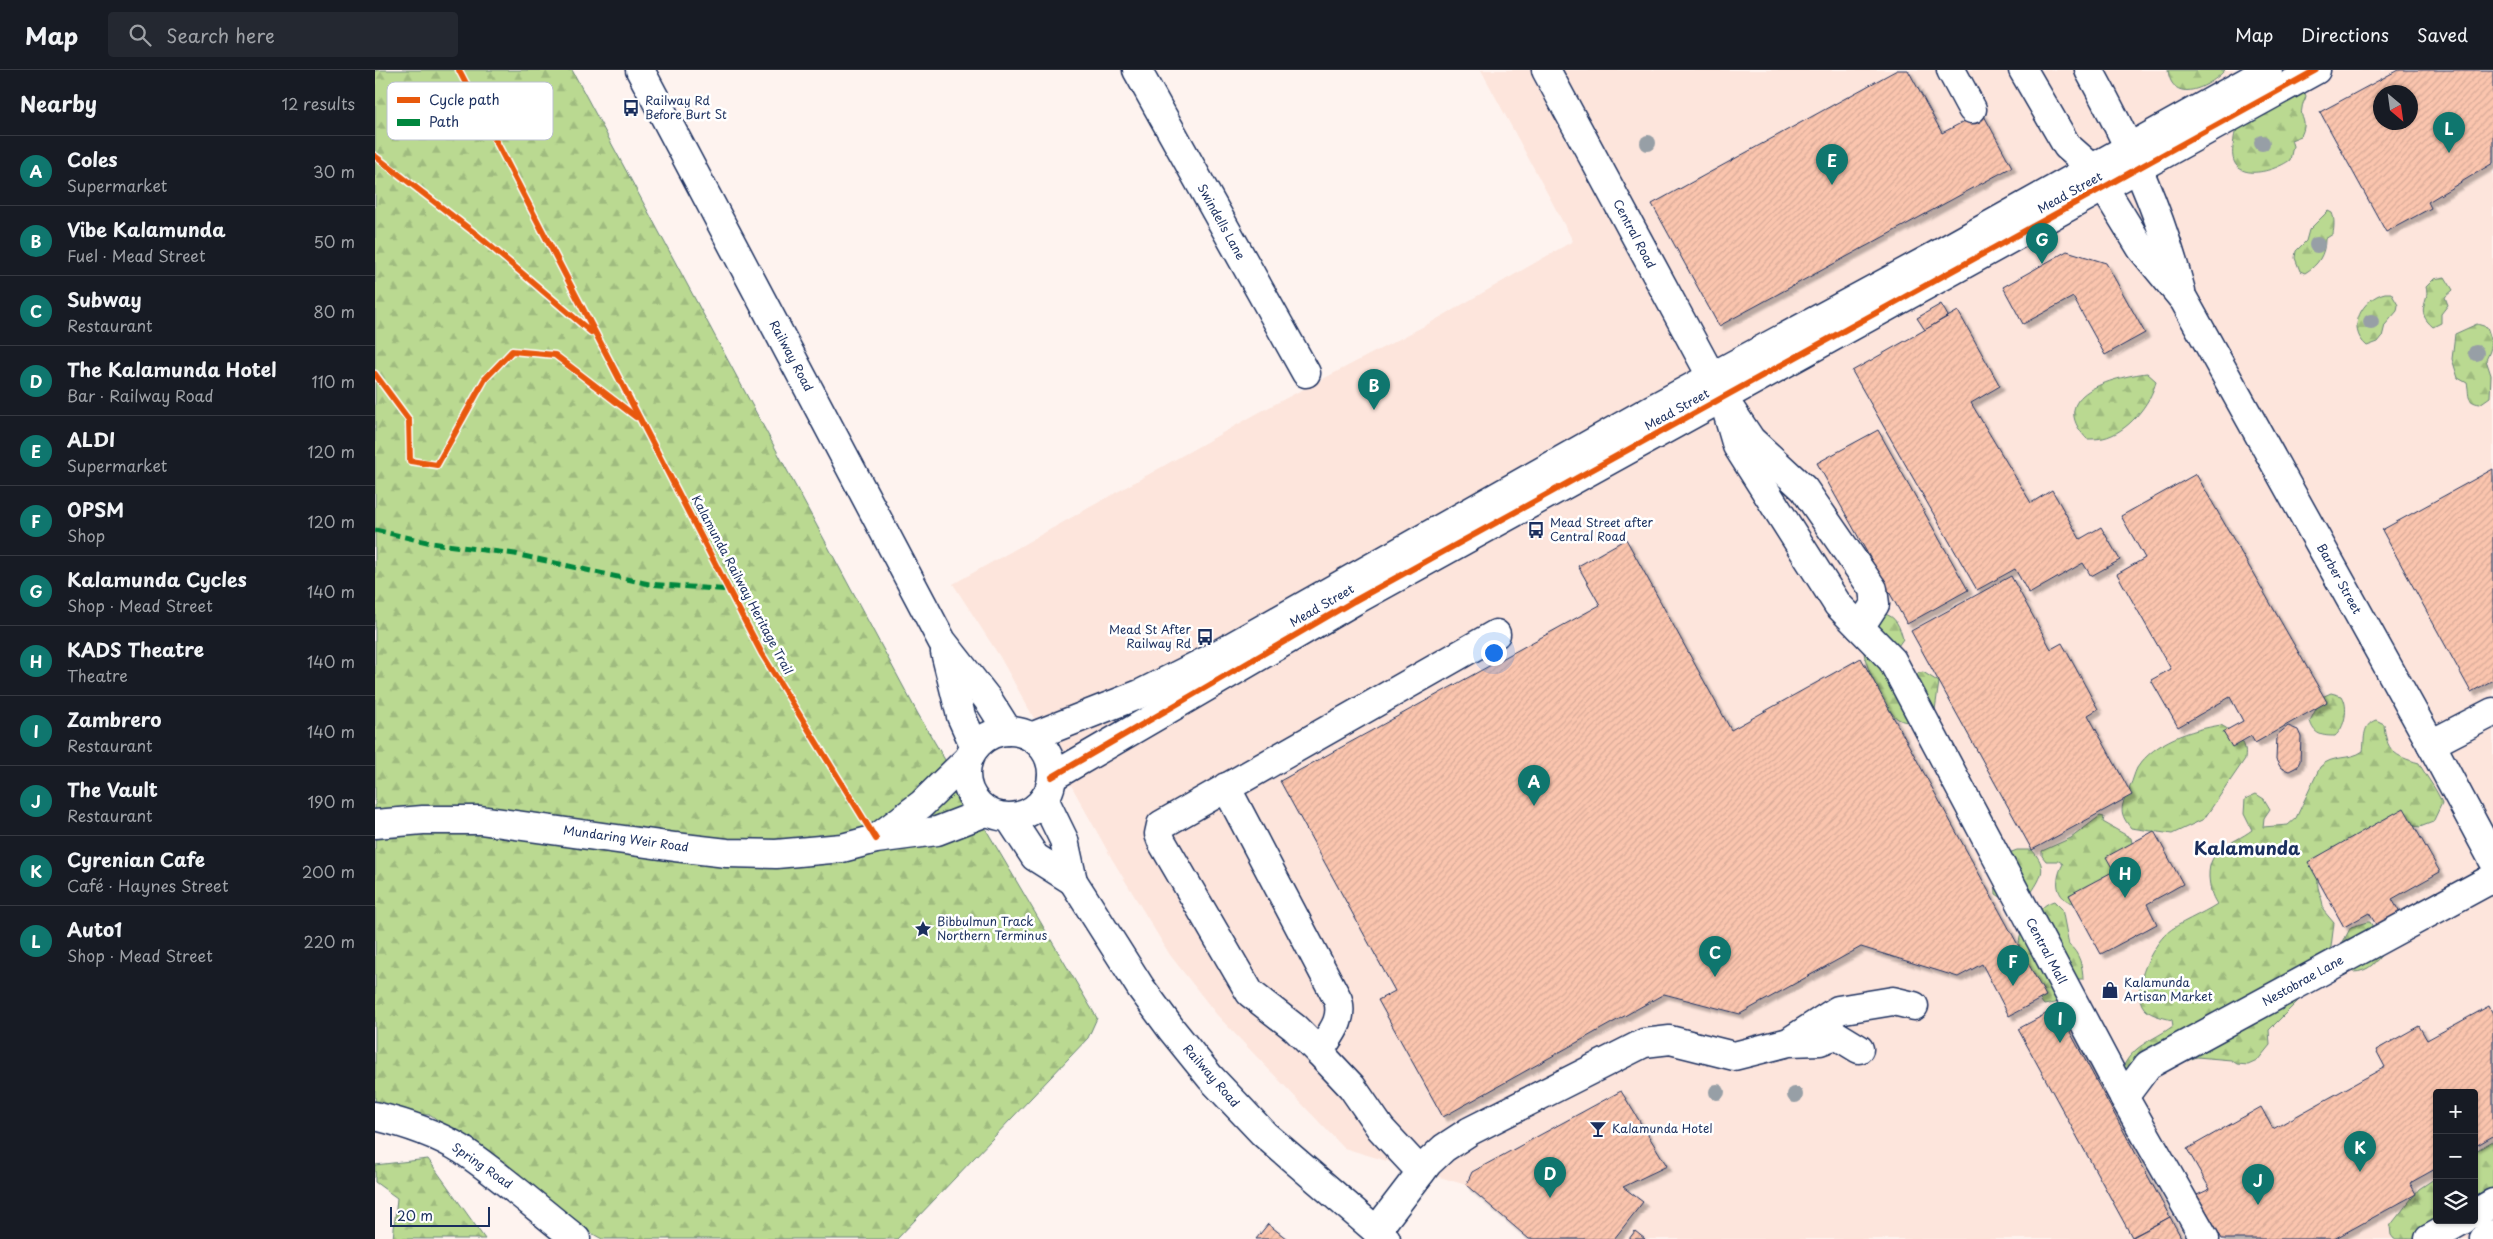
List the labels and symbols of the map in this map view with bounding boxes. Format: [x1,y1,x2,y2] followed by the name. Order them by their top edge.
[387,82,553,140] legend
[2373,85,2418,130] north arrow
[429,89,500,110] text: Cycle path
[645,91,727,123] place label: Railway Rd Before Burt St
[621,98,641,118] bus stop icon: Railway Rd Before Burt St
[429,111,459,132] text: Path
[2433,112,2465,153] pin: L
[1816,144,1848,185] pin: E
[2034,167,2105,217] street label: Mead Street
[1194,180,1250,263] street label: Swindells Lane
[1609,196,1661,271] street label: Central Road
[2026,223,2058,264] pin: G
[766,317,818,394] street label: Railway Road
[1358,369,1390,410] pin: B
[1641,384,1712,434] street label: Mead Street
[688,492,798,677] street label: Kalamunda Railway Heritage Trail
[1550,513,1654,545] place label: Mead Street after Central Road
[1526,520,1546,540] bus stop icon: Mead Street after Central Road
[2313,540,2367,617] street label: Barber Street
[1286,579,1357,631] street label: Mead Street
[1109,620,1192,652] place label: Mead St After Railway Rd
[1195,627,1215,647] bus stop icon: Mead St After Railway Rd
[1481,640,1507,666] your location
[1518,765,1550,806] pin: A
[562,820,690,856] street label: Mundaring Weir Road
[2194,834,2301,861] district label: Kalamunda
[2109,857,2141,898] pin: H
[937,912,1048,944] place label: Bibbulmun Track Northern Terminus
[2022,914,2072,987] street label: Central Mall
[913,919,933,939] place icon: Bibbulmun Track Northern Terminus
[1699,936,1731,977] pin: C
[1997,945,2029,986] pin: F
[2258,950,2347,1010] street label: Nestobrae Lane
[2124,973,2213,1005] place label: Kalamunda Artisan Market
[2100,980,2120,1000] shop icon: Kalamunda Artisan Market
[2044,1002,2076,1043] pin: I
[1179,1040,1244,1111] street label: Railway Road
[1588,1119,1608,1139] bar icon: Kalamunda Hotel
[1612,1119,1712,1137] place label: Kalamunda Hotel
[2344,1131,2376,1172] pin: K
[449,1138,516,1193] street label: Spring Road
[1534,1157,1566,1198] pin: D
[2242,1164,2274,1205] pin: J
[390,1204,490,1227] scale bar

